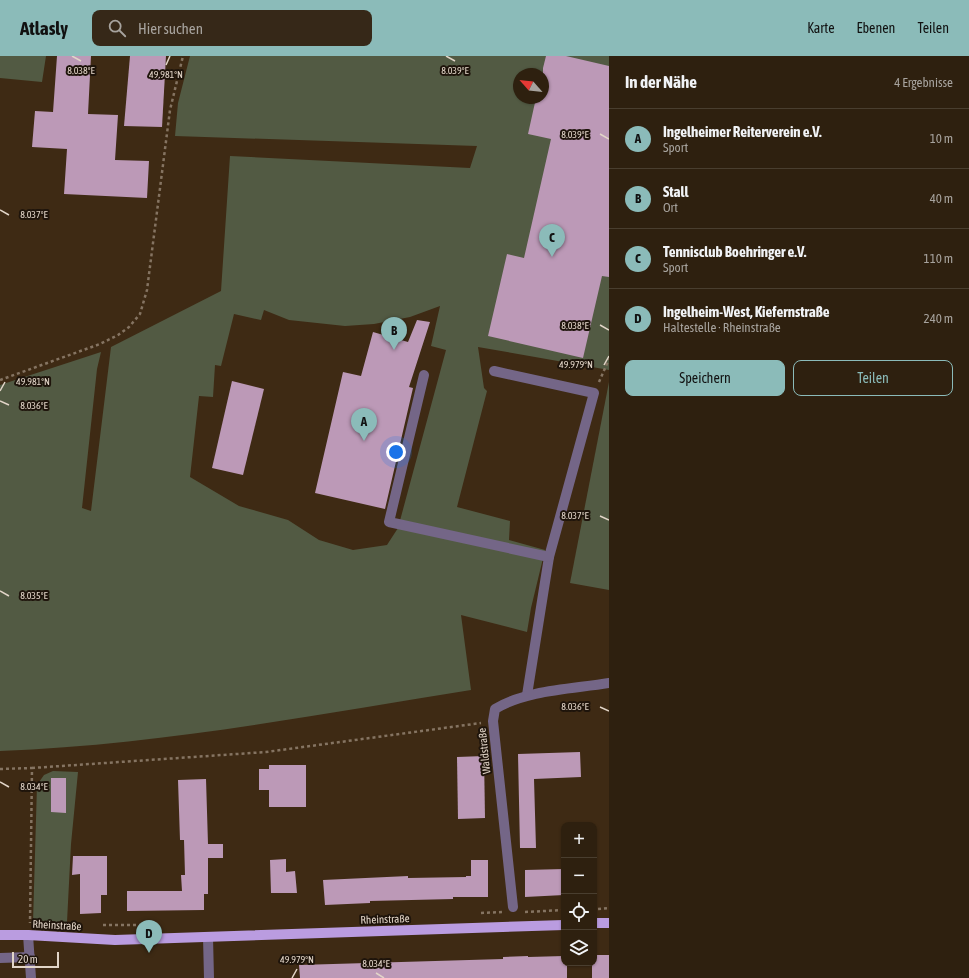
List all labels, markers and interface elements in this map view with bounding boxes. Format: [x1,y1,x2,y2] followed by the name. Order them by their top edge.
[92,10,372,46] search box
[20,17,68,39] text: Atlasly
[106,17,128,39] icon: search
[138,20,203,37] text: Hier suchen
[807,20,834,36] text: Karte
[856,20,895,36] text: Ebenen
[917,20,949,36] text: Teilen
[67,65,96,76] text: 8.038°E
[441,65,470,76] text: 8.039°E
[513,68,549,104] north arrow
[149,69,183,80] text: 49.981°N
[625,72,697,92] text: In der Nähe
[894,75,953,90] text: 4 Ergebnisse
[663,123,822,140] text: Ingelheimer Reiterverein e.V.
[561,129,590,140] text: 8.039°E
[635,131,641,146] text: A
[930,131,953,146] text: 10 m
[663,140,688,155] text: Sport
[663,183,689,200] text: Stall
[635,191,641,206] text: B
[930,191,953,206] text: 40 m
[663,200,678,215] text: Ort
[20,209,49,220] text: 8.037°E
[539,224,565,257] pin: C
[663,243,806,260] text: Tennisclub Boehringer e.V.
[635,251,641,266] text: C
[924,251,953,266] text: 110 m
[663,260,688,275] text: Sport
[663,303,830,320] text: Ingelheim-West, Kiefernstraße
[634,311,642,326] text: D
[924,311,953,326] text: 240 m
[381,317,407,350] pin: B
[561,320,590,331] text: 8.038°E
[663,320,781,335] text: Haltestelle · Rheinstraße
[559,359,593,370] text: 49.979°N
[625,360,785,396] button: Speichern
[793,360,953,396] button: Teilen
[16,376,50,387] text: 49.981°N
[20,400,49,411] text: 8.036°E
[351,408,377,441] pin: A
[386,442,406,462] your location
[561,510,590,521] text: 8.037°E
[20,590,49,601] text: 8.035°E
[561,701,590,712] text: 8.036°E
[476,727,492,775] street label: Waldstraße
[20,781,49,792] text: 8.034°E
[561,822,597,966] map controls
[561,822,597,858] button: +
[561,858,597,894] button: −
[561,894,597,930] button: locate
[360,912,410,926] street label: Rheinstraße
[32,918,82,932] street label: Rheinstraße
[136,920,162,953] pin: D
[561,930,597,966] button: layers
[12,950,59,969] scale bar
[18,953,38,965] text: 20 m
[280,954,314,965] text: 49.979°N
[362,958,391,969] text: 8.034°E

